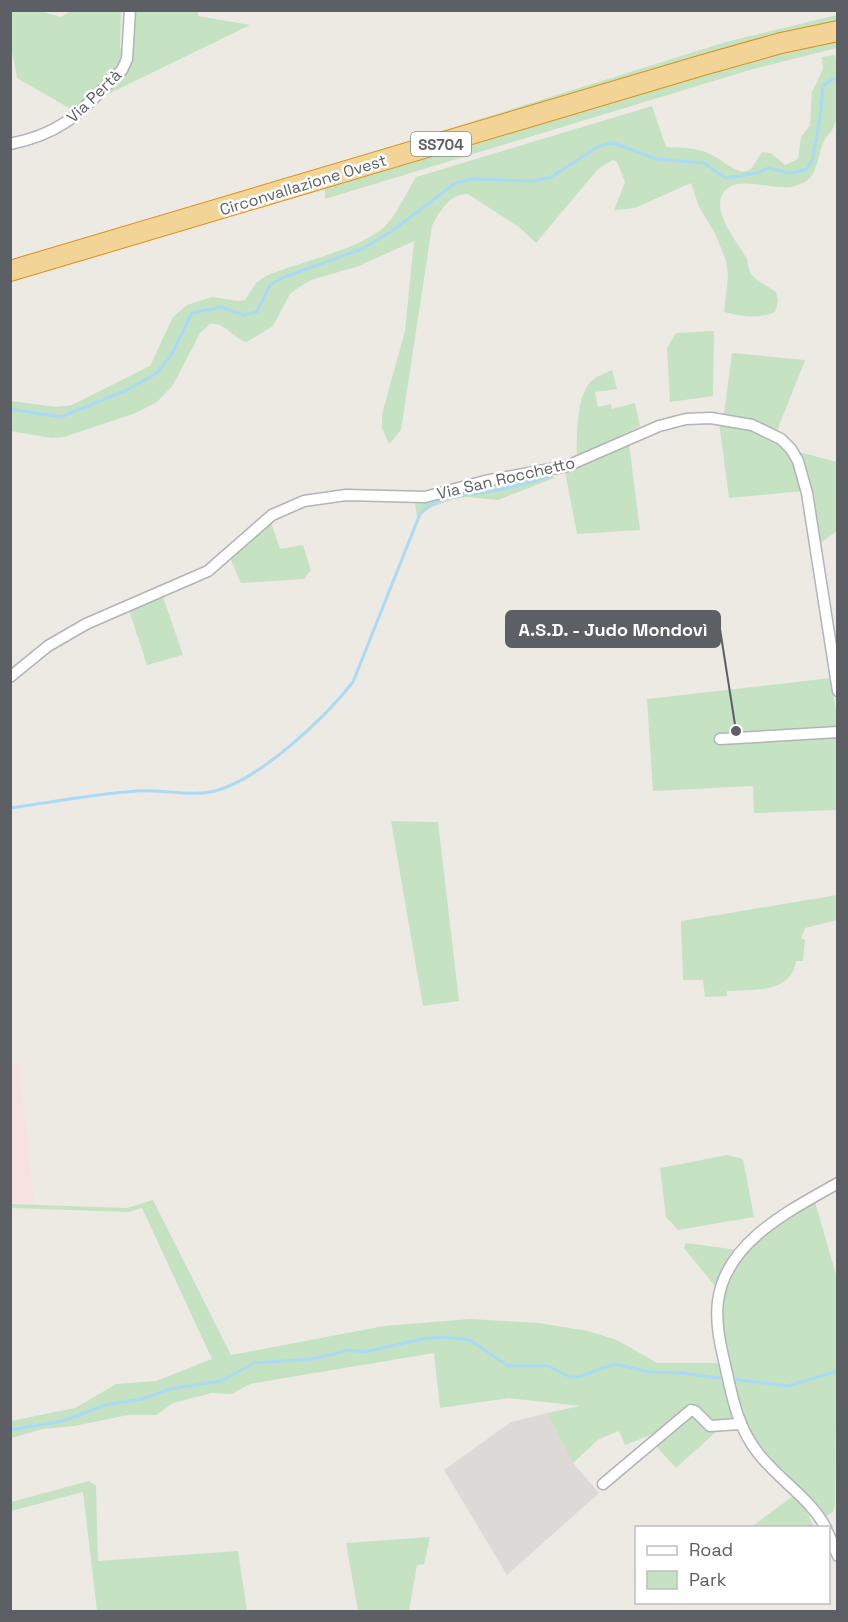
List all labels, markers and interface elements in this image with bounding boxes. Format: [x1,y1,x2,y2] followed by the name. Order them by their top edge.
[62,65,126,127] street label: Via Pertà
[411,132,471,156] road number: SS704
[217,150,389,220] street label: Circonvallazione Ovest
[435,452,577,504] street label: Via San Rocchetto
[506,611,720,647] callout: A.S.D. - Judo Mondovì
[519,618,707,641] text: A.S.D. - Judo Mondovì
[635,1526,830,1604] legend
[689,1538,733,1561] text: Road
[689,1568,727,1591] text: Park

